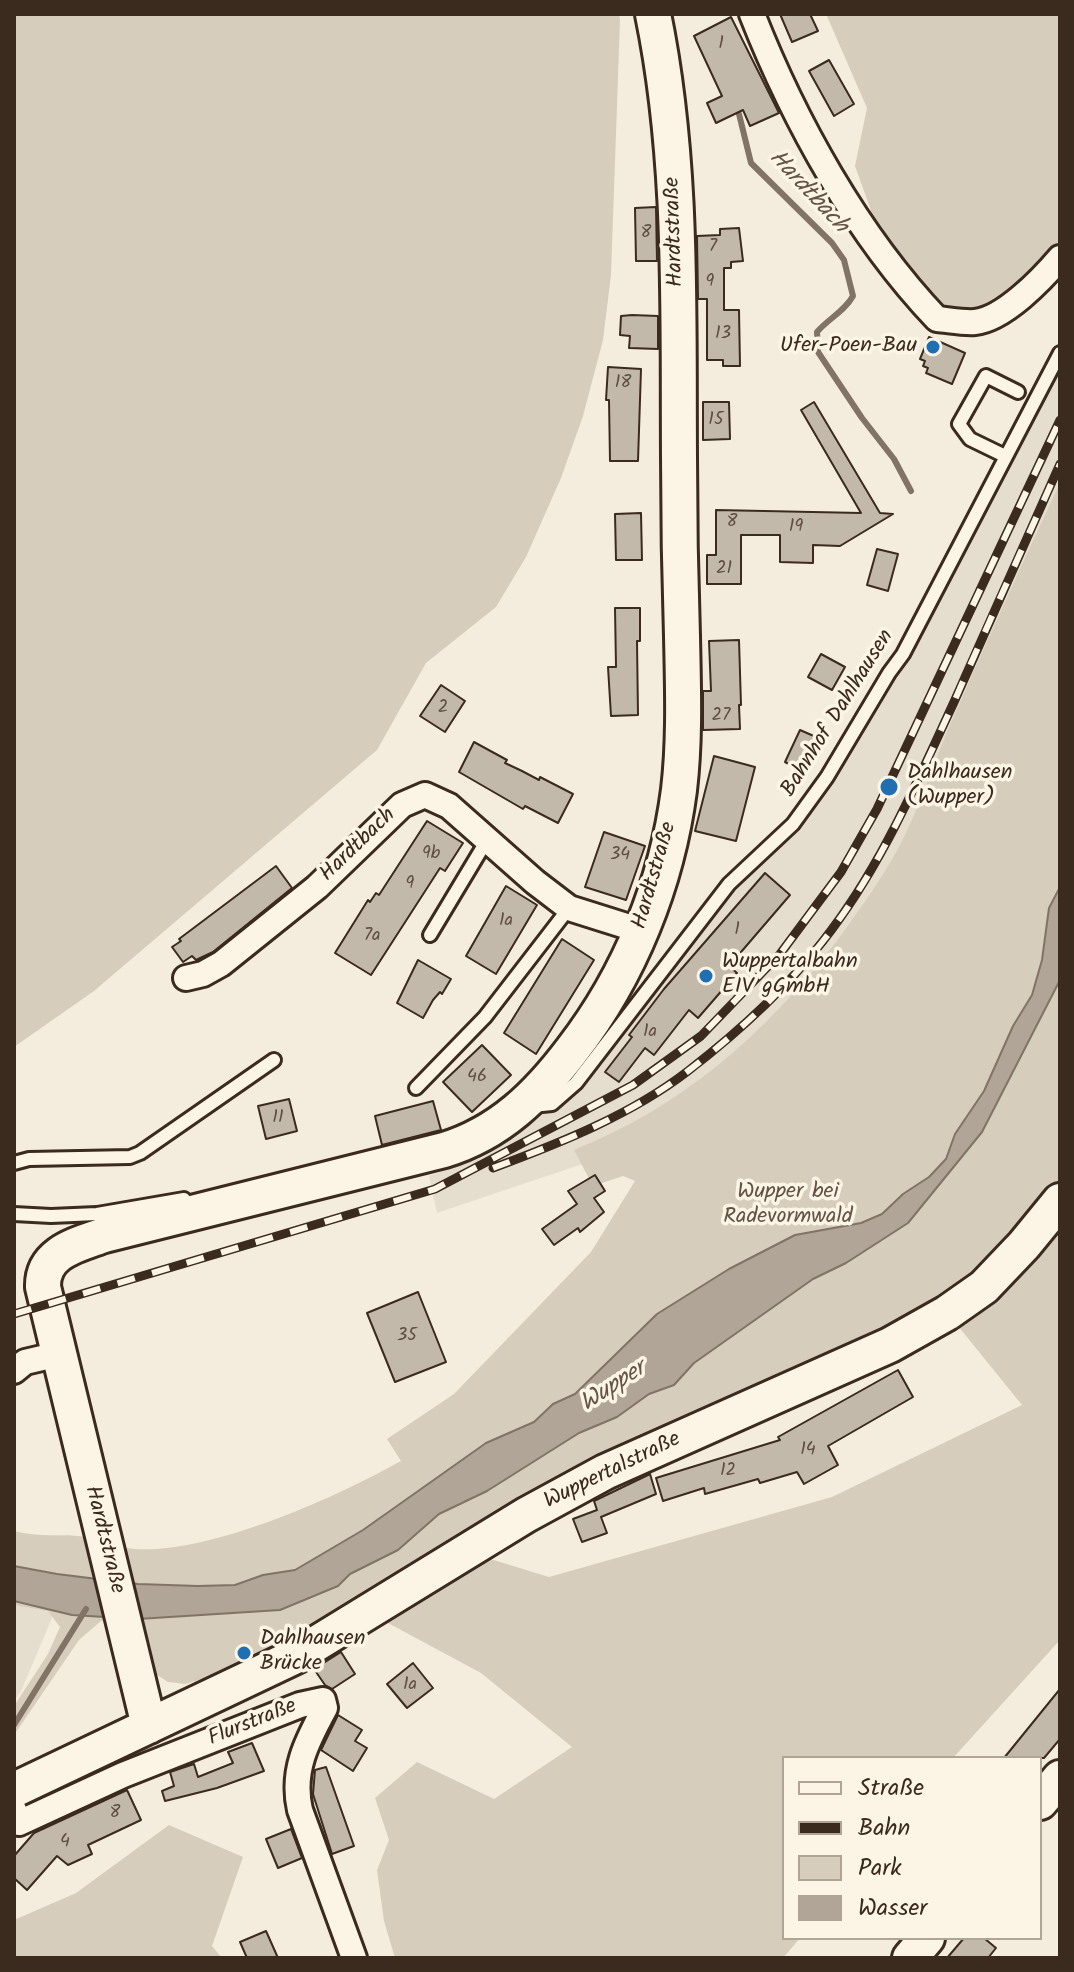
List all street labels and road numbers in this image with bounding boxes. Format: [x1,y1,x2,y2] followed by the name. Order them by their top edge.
[661,177,691,287] street label: Hardtstraße
[777,626,901,802] street label: Bahnhof Dahlhausen
[316,803,402,889] street label: Hardtbach
[628,819,684,933] street label: Hardtstraße
[540,1428,686,1516] street label: Wuppertalstraße
[77,1483,129,1597] street label: Hardtstraße
[205,1694,301,1754] street label: Flurstraße

